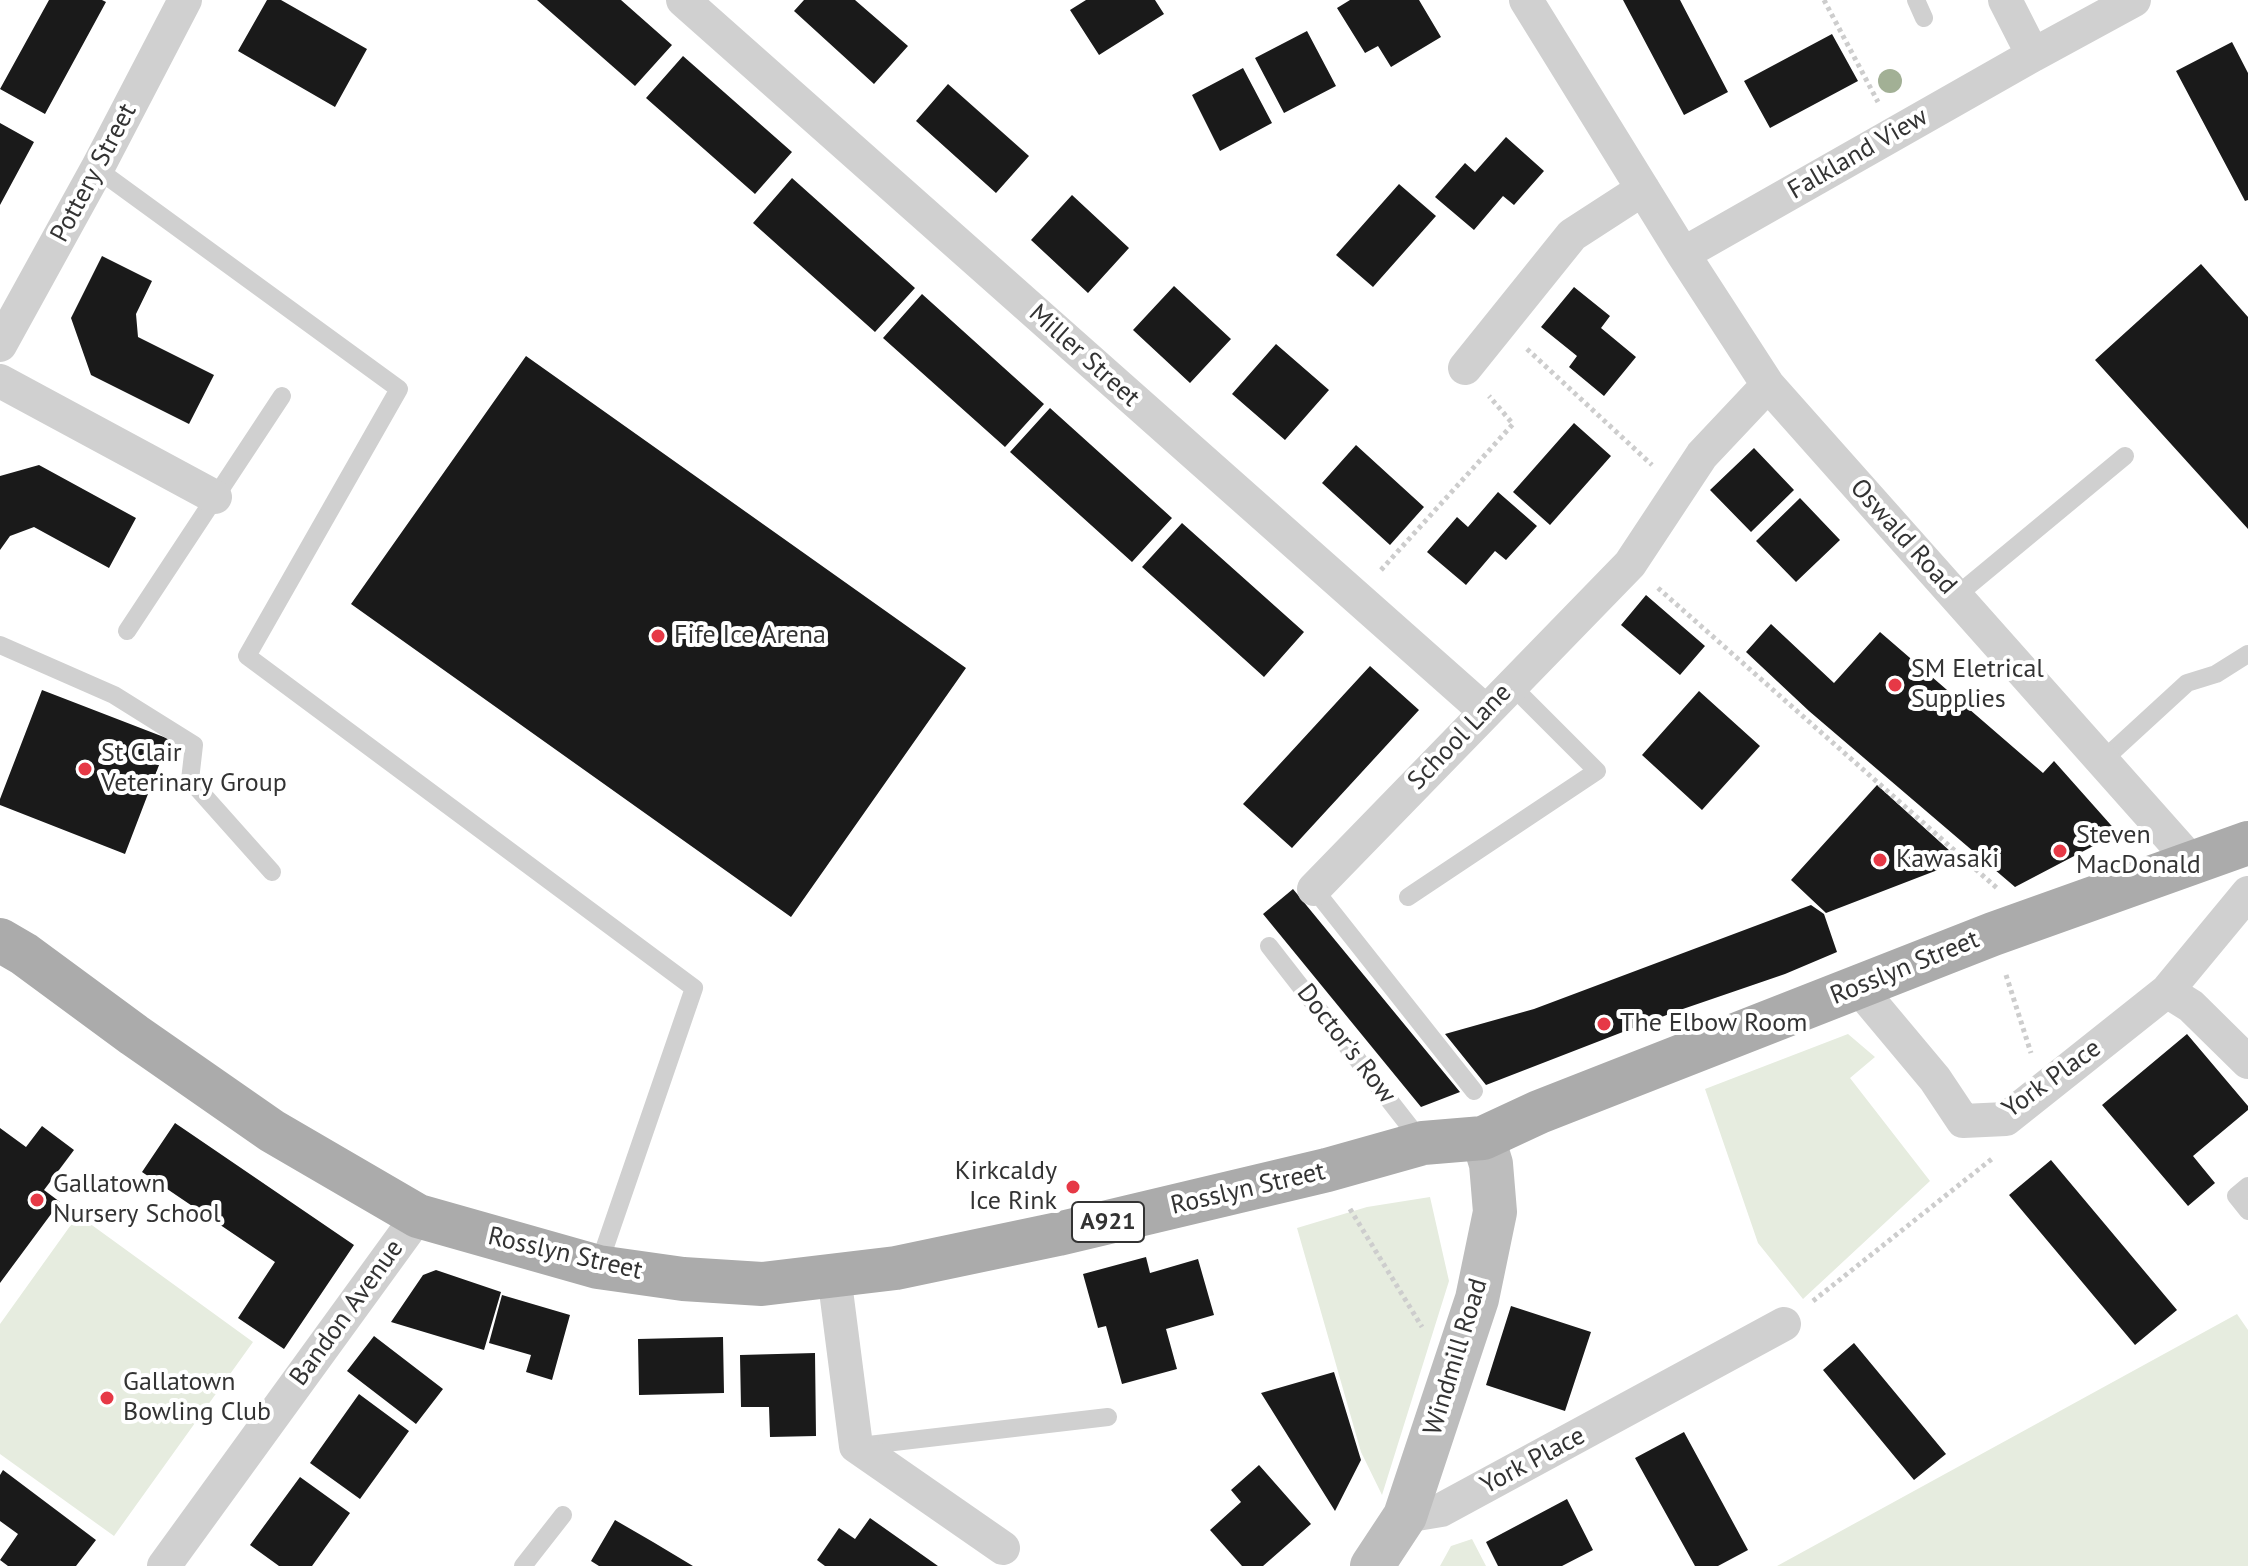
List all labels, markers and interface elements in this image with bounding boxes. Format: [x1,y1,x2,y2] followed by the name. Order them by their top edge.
[44,98,144,248] street label: Pottery Street
[1783,102,1933,206] street label: Falkland View
[1022,298,1146,414] street label: Miller Street
[1843,473,1963,601] street label: Oswald Road
[674,620,826,652] place label: Fife Ice Arena
[649,627,667,645] marker: Fife Ice Arena
[1911,654,2044,716] place label: SM Eletrical Supplies
[1886,676,1904,694] marker: SM Eletrical Supplies
[1402,677,1518,797] street label: School Lane
[101,738,287,800] place label: St Clair Veterinary Group
[76,760,94,778] marker: St Clair Veterinary Group
[2076,820,2201,882] place label: Steven MacDonald
[2051,842,2069,860] marker: Steven MacDonald
[1896,844,1999,876] place label: Kawasaki
[1871,851,1889,869] marker: Kawasaki
[1826,924,1984,1012] street label: Rosslyn Street
[1290,978,1402,1110] street label: Doctor's Row
[1620,1008,1807,1040] place label: The Elbow Room
[1595,1015,1613,1033] marker: The Elbow Room
[1997,1033,2107,1125] street label: York Place
[955,1156,1057,1218] place label: Kirkcaldy Ice Rink
[1168,1156,1328,1222] street label: Rosslyn Street
[53,1169,221,1230] place label: Gallatown Nursery School
[1064,1178,1082,1196] marker: Kirkcaldy Ice Rink
[28,1191,46,1209] marker: Gallatown Nursery School
[1072,1202,1144,1242] road number: A921
[485,1221,645,1287] street label: Rosslyn Street
[284,1234,410,1392] street label: Bandon Avenue
[1417,1275,1495,1439] street label: Windmill Road
[123,1367,271,1428] place label: Gallatown Bowling Club
[98,1389,116,1407] marker: Gallatown Bowling Club
[1475,1421,1591,1501] street label: York Place

